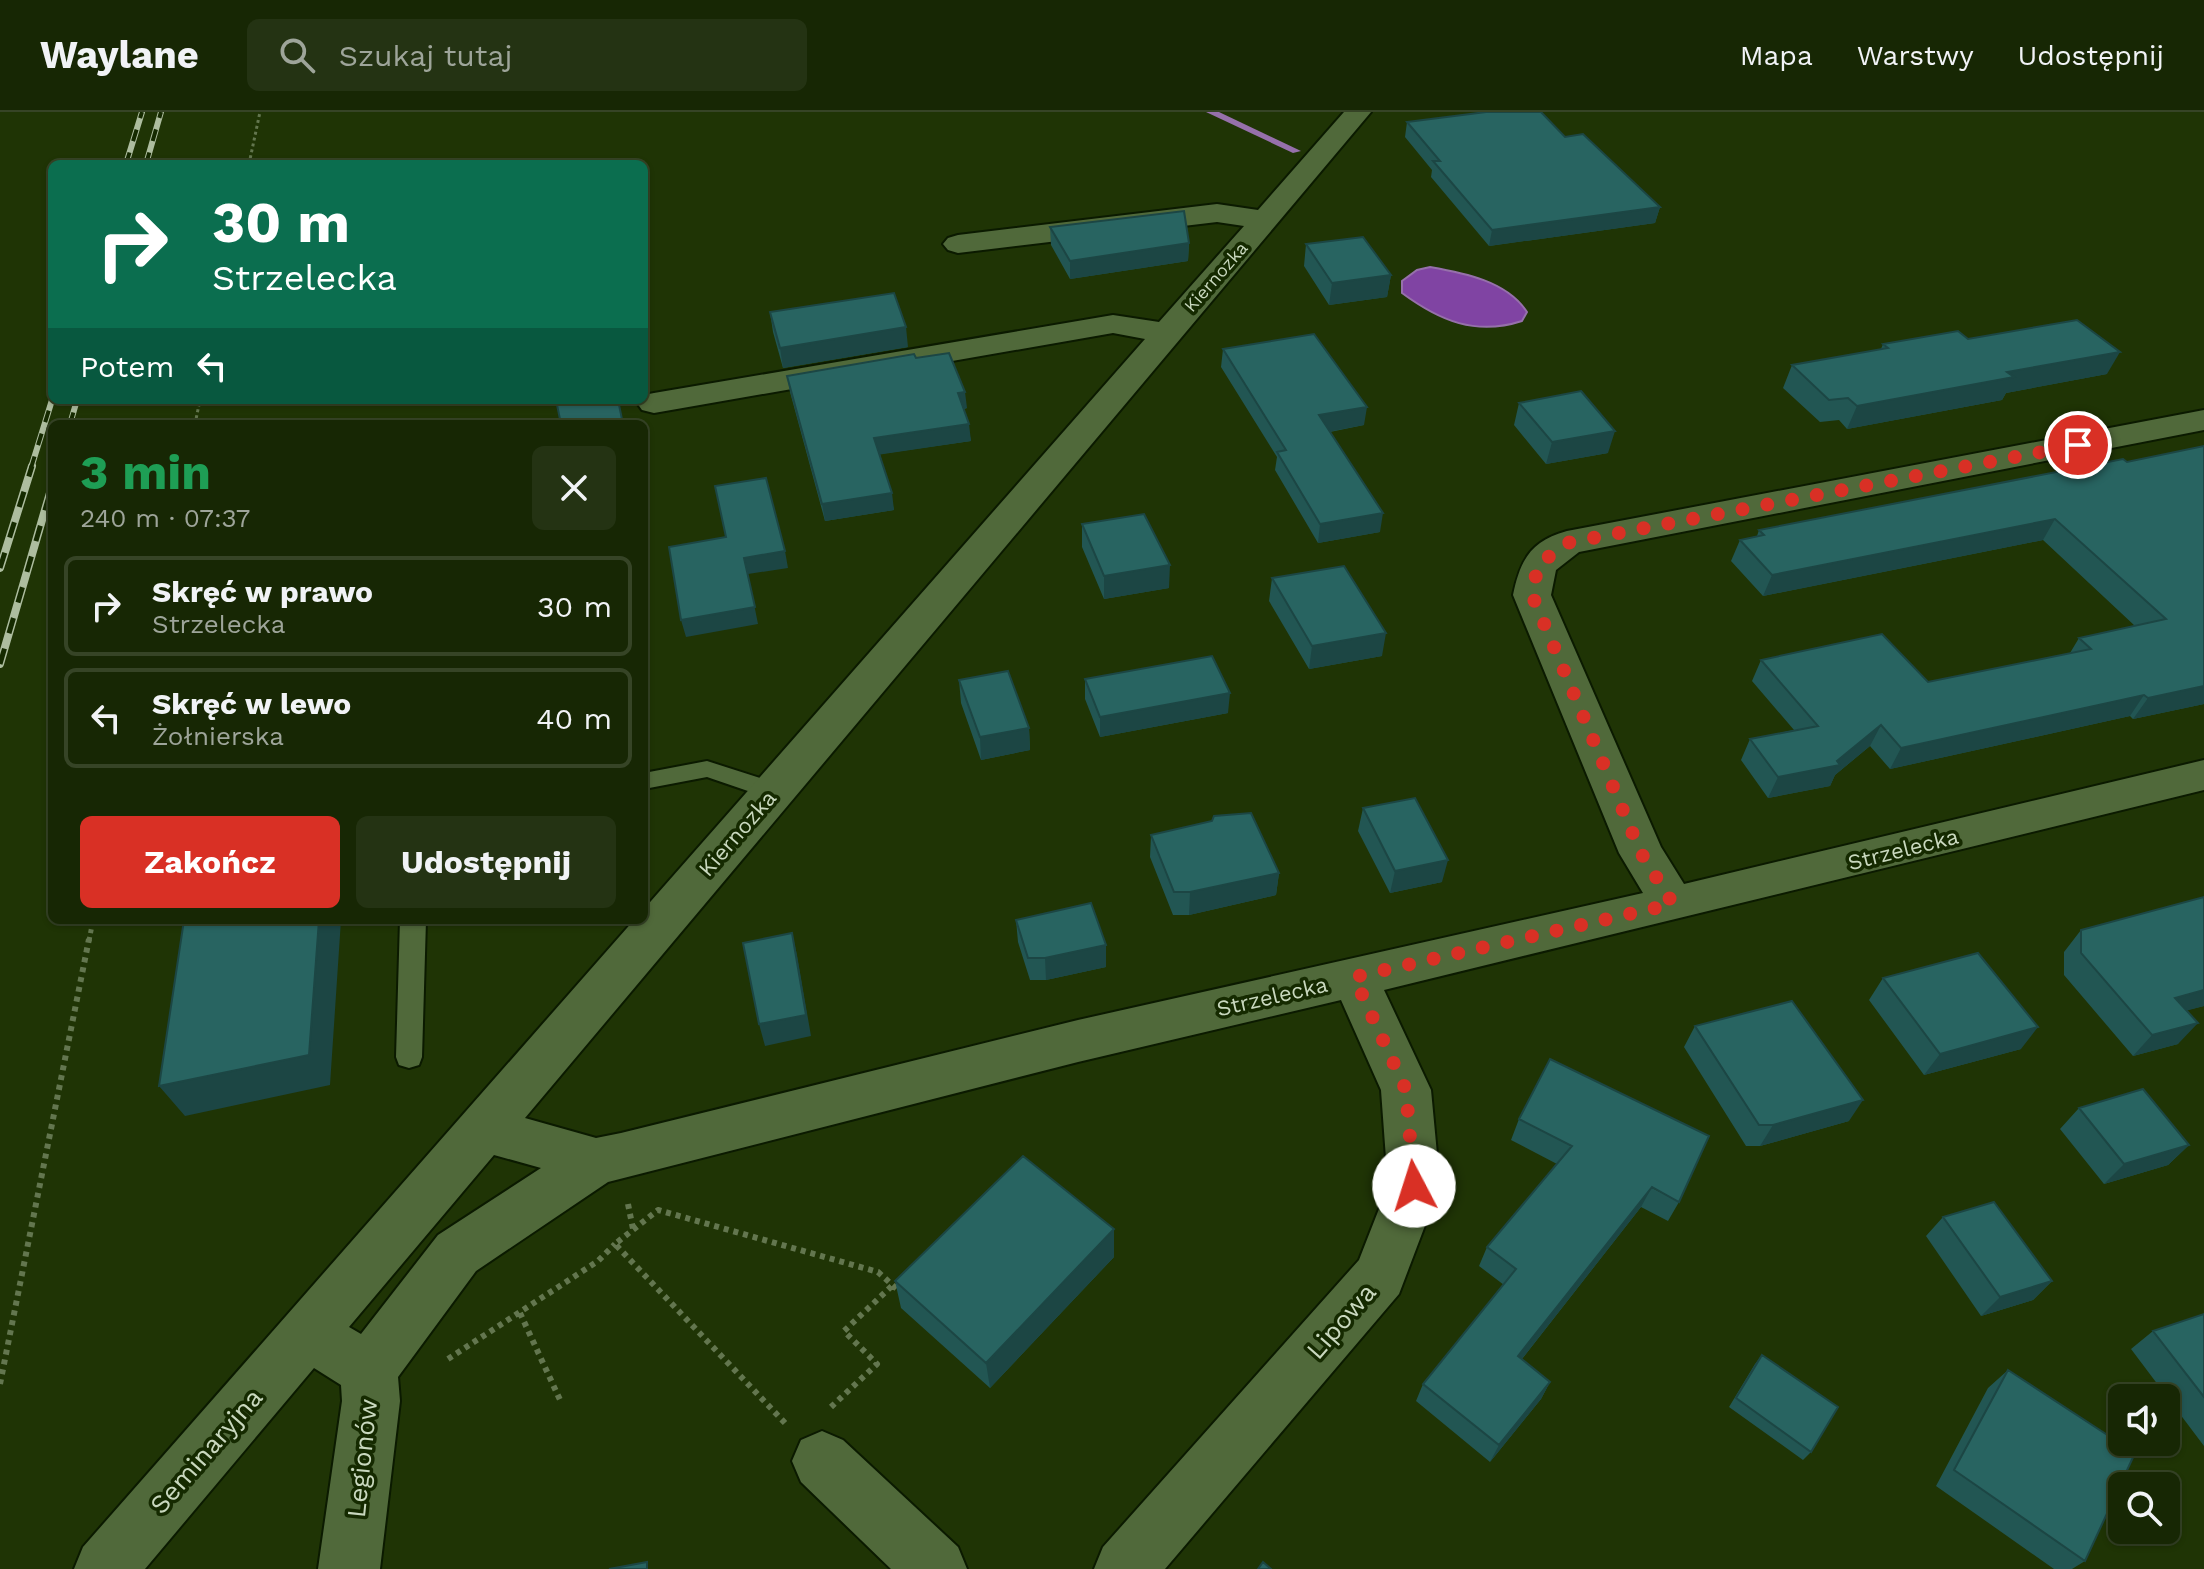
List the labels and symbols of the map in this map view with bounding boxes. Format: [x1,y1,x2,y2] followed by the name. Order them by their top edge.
[1180,237,1252,316] street label: Kiernozka
[2044,411,2112,479] pin
[693,785,781,881] street label: Kiernozka
[1845,824,1961,875] street label: Strzelecka
[1214,972,1330,1021] street label: Strzelecka
[1372,1144,1456,1228] position arrow
[1300,1277,1382,1365] street label: Lipowa
[144,1382,269,1520] street label: Seminaryjna
[341,1397,383,1519] street label: Legionów

